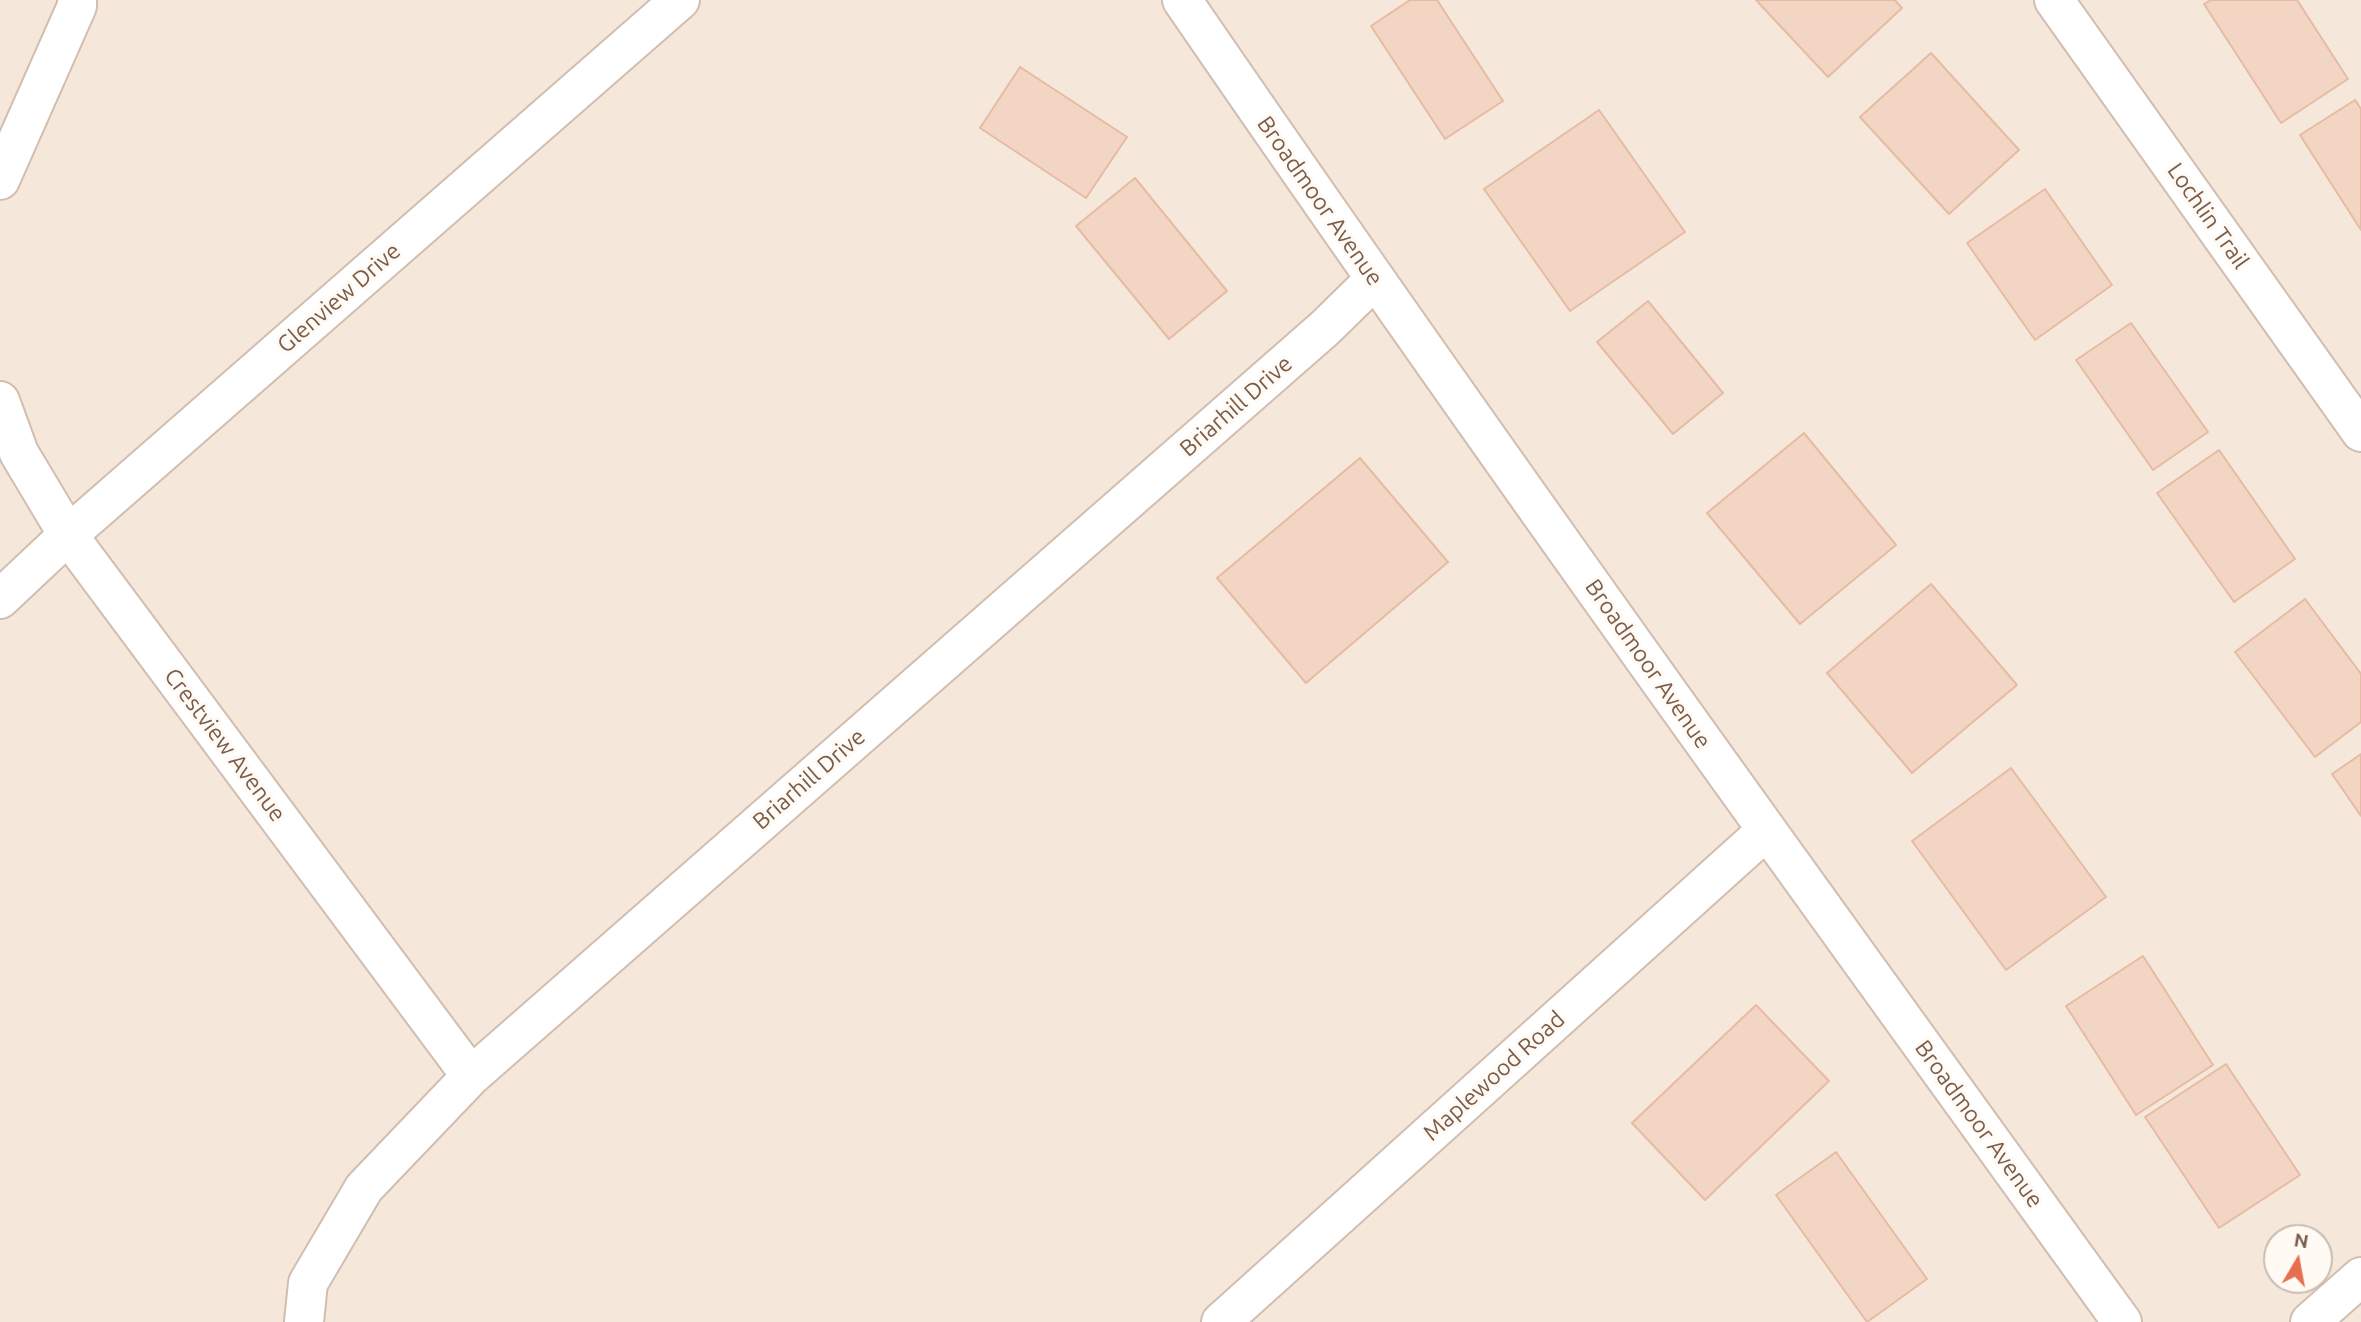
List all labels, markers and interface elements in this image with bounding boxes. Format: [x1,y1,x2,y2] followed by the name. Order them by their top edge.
[1251,111,1389,291] street label: Broadmoor Avenue
[2161,158,2255,274] street label: Lochlin Trail
[272,237,406,359] street label: Glenview Drive
[1174,350,1298,462] street label: Briarhill Drive
[1579,574,1717,754] street label: Broadmoor Avenue
[158,663,292,827] street label: Crestview Avenue
[747,723,871,835] street label: Briarhill Drive
[1418,1005,1570,1147] street label: Maplewood Road
[1909,1035,2049,1213] street label: Broadmoor Avenue
[2263,1224,2333,1294] north arrow
[2292,1228,2310,1252] text: N

